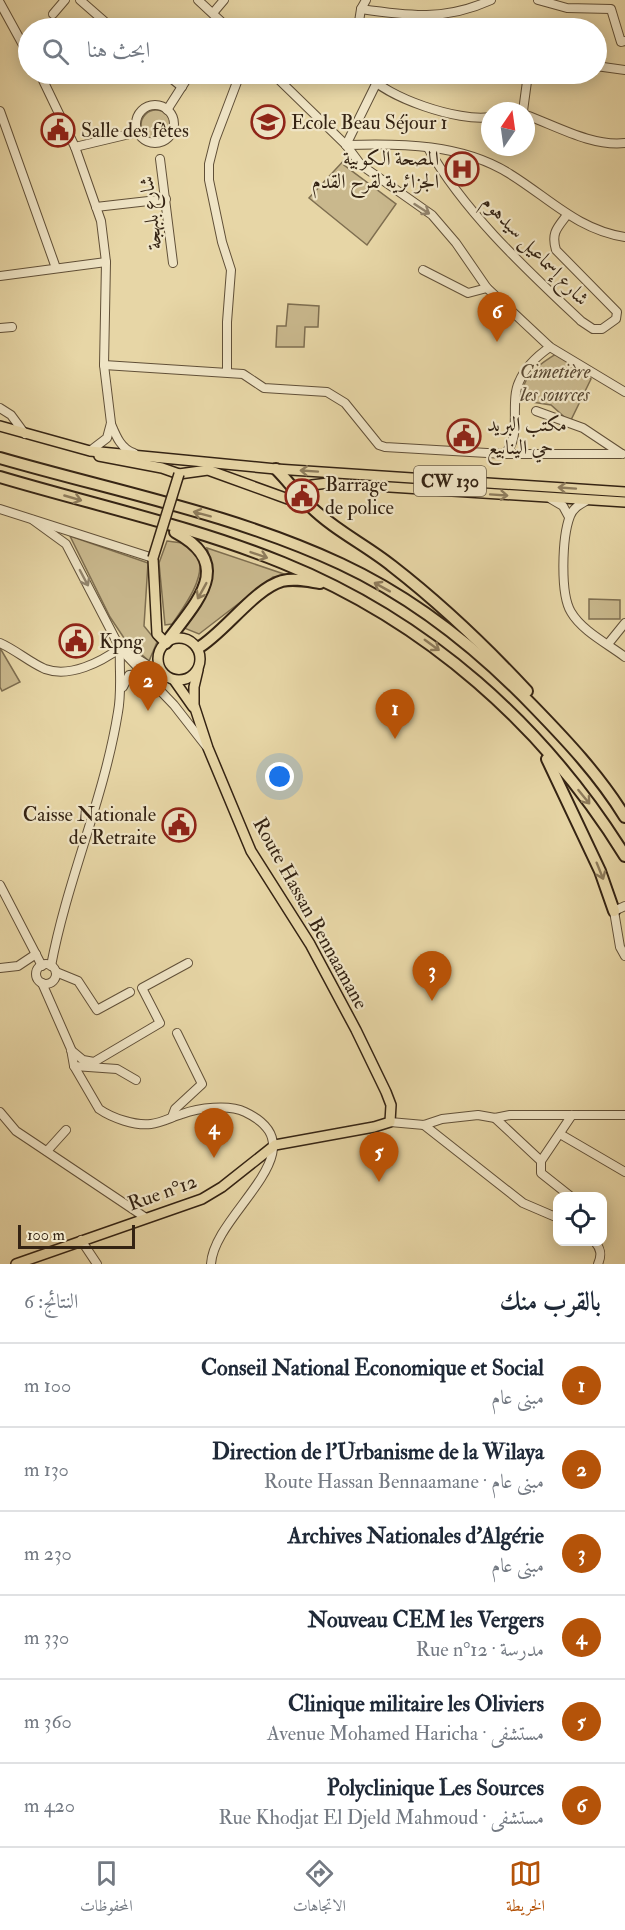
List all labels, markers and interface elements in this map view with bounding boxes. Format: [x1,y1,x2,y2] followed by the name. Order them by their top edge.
[18,18,607,84] search box
[39,35,72,68] icon: search
[87,36,150,64] text: ابحث هنا
[481,102,535,156] north arrow
[250,104,286,140] school or university icon: Ecole Beau Séjour 1
[291,110,448,135] place label: Ecole Beau Séjour 1
[40,112,76,148] public building icon: Salle des fêtes
[81,118,189,143] place label: Salle des fêtes
[312,146,439,199] place label: المصحة الكوبية الجزائرية لقرح القدم
[444,151,480,187] hospital icon: المصحة الكوبية الجزائرية لقرح القدم
[134,174,172,251] street label: شارع بلبهجة
[473,190,595,314] street label: شارع إسماعيل سيدهوم
[413,203,430,215] one-way arrow
[478,292,516,342] pin: 6
[520,359,591,407] park label: Cimetière les sources
[487,412,567,465] place label: مكتب البريد حي الينابيع
[446,418,482,454] public building icon: مكتب البريد حي الينابيع
[300,466,320,477] one-way arrow
[414,466,486,496] road number: CW 130
[325,472,394,521] place label: Barrage de police
[284,478,320,514] public building icon: Barrage de police
[557,482,577,493] one-way arrow
[488,490,508,501] one-way arrow
[63,493,82,504] one-way arrow
[193,508,212,519] one-way arrow
[250,550,268,561] one-way arrow
[79,569,90,587] one-way arrow
[374,580,391,592] one-way arrow
[195,582,207,599] one-way arrow
[58,623,94,659] public building icon: Kpng
[99,629,144,655] place label: Kpng
[423,638,439,651] one-way arrow
[128,662,168,711] pin: 2
[376,690,414,739] pin: 1
[265,762,294,791] your location
[577,789,590,805] one-way arrow
[23,802,156,850] place label: Caisse Nationale de Retraite
[161,807,197,843] public building icon: Caisse Nationale de Retraite
[247,813,374,1013] street label: Route Hassan Bennaamane
[595,861,606,880] one-way arrow
[412,952,452,1001] pin: 3
[194,1108,234,1158] pin: 4
[360,1132,398,1182] pin: 5
[124,1168,200,1216] street label: Rue n°12
[553,1192,607,1246] map controls
[553,1192,607,1246] button: locate
[18,1222,135,1250] scale bar
[27,1225,65,1245] text: 100 m
[499,1286,601,1318] text: بالقرب منك
[24,1289,78,1314] text: النتائج: 6
[201,1354,544,1382] text: Conseil National Economique et Social
[24,1373,71,1398] text: 100 m
[578,1373,585,1398] text: 1
[491,1385,544,1410] text: مبنى عام
[212,1438,544,1466] text: Direction de l'Urbanisme de la Wilaya
[24,1457,69,1482] text: 130 m
[576,1457,587,1482] text: 2
[264,1469,544,1494] text: مبنى عام · Route Hassan Bennaamane
[288,1522,544,1550] text: Archives Nationales d'Algérie
[24,1541,72,1566] text: 230 m
[578,1541,585,1566] text: 3
[491,1553,544,1578] text: مبنى عام
[308,1606,544,1634] text: Nouveau CEM les Vergers
[24,1625,69,1650] text: 330 m
[576,1625,587,1650] text: 4
[416,1637,544,1662] text: مدرسة · Rue n°12
[288,1690,544,1718] text: Clinique militaire les Oliviers
[24,1709,72,1734] text: 360 m
[577,1709,586,1734] text: 5
[267,1721,544,1746] text: مستشفى · Avenue Mohamed Haricha
[327,1774,544,1802] text: Polyclinique Les Sources
[24,1793,75,1818] text: 420 m
[576,1793,587,1818] text: 6
[218,1805,544,1830] text: مستشفى · Rue Khodjat El Djeld Mahmoud
[80,1857,133,1921] tab: المحفوظات
[293,1857,346,1921] tab: الاتجاهات
[506,1857,545,1921] tab: الخريطة

